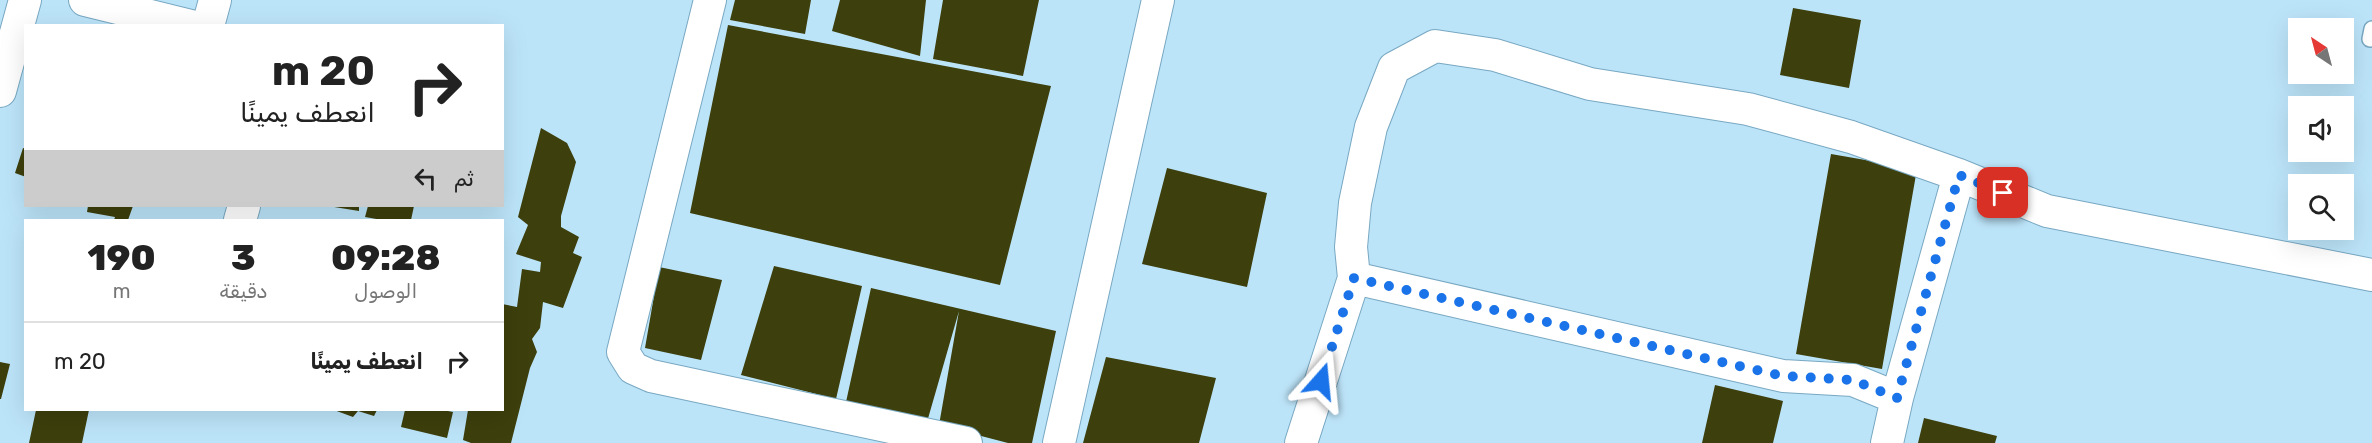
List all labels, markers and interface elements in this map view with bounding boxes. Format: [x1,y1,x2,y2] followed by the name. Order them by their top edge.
[2288,18,2354,84] north arrow
[2288,18,2354,240] map controls
[272,46,375,96] text: 20 m
[396,48,474,126] icon: right
[2288,96,2354,162] button: sound
[240,97,375,129] text: انعطف يمينًا
[409,162,442,195] icon: left
[454,165,474,192] text: ثم
[1977,167,2028,218] pin
[2288,174,2354,240] button: search
[1986,176,2019,209] icon: arrive
[88,236,156,279] text: 190
[231,236,256,279] text: 3
[331,236,440,279] text: 09:28
[113,279,130,303] text: m
[219,279,267,303] text: دقيقة
[354,279,417,303] text: الوصول
[441,345,474,378] icon: right
[54,348,106,375] text: 20 m
[310,348,423,375] text: انعطف يمينًا
[1289,349,1353,413] position arrow

